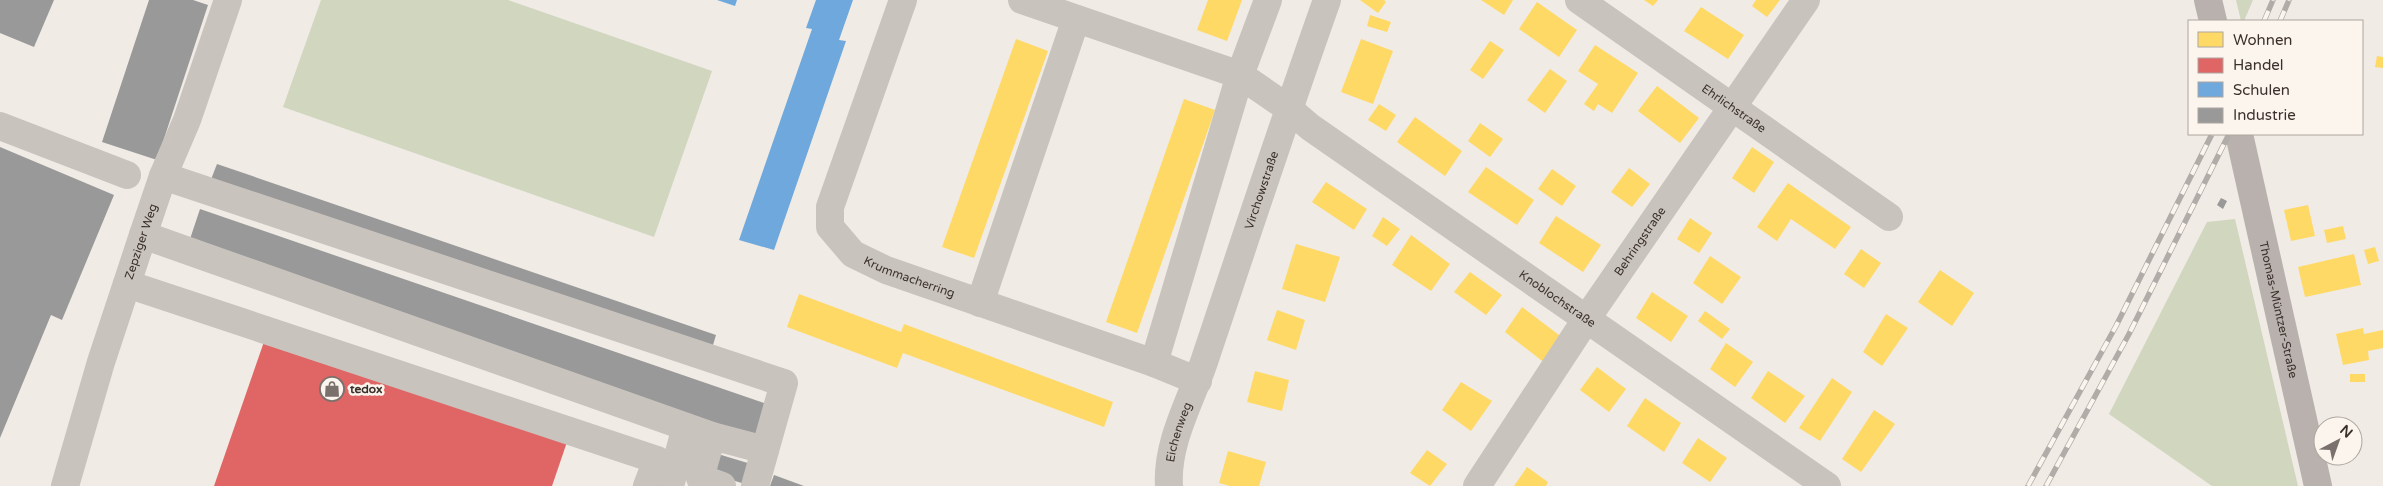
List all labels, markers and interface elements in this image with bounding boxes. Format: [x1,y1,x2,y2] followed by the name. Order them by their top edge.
[2188,20,2363,135] legend
[2233,31,2293,49] text: Wohnen
[2233,56,2284,74] text: Handel
[1699,81,1769,136] street label: Ehrlichstraße
[2233,81,2290,99] text: Schulen
[2233,106,2296,124] text: Industrie
[1242,149,1281,231] street label: Virchowstraße
[122,202,160,281] street label: Zepziger Weg
[1611,204,1669,278] street label: Behringstraße
[2256,240,2301,380] street label: Thomas-Müntzer-Straße
[861,253,957,300] street label: Krummacherring
[1516,267,1598,330] street label: Knoblochstraße
[319,376,345,402] shop icon: tedox
[349,382,383,396] place label: tedox
[1163,400,1195,463] street label: Eichenweg
[2313,416,2363,466] north arrow
[2336,421,2356,442] text: N

